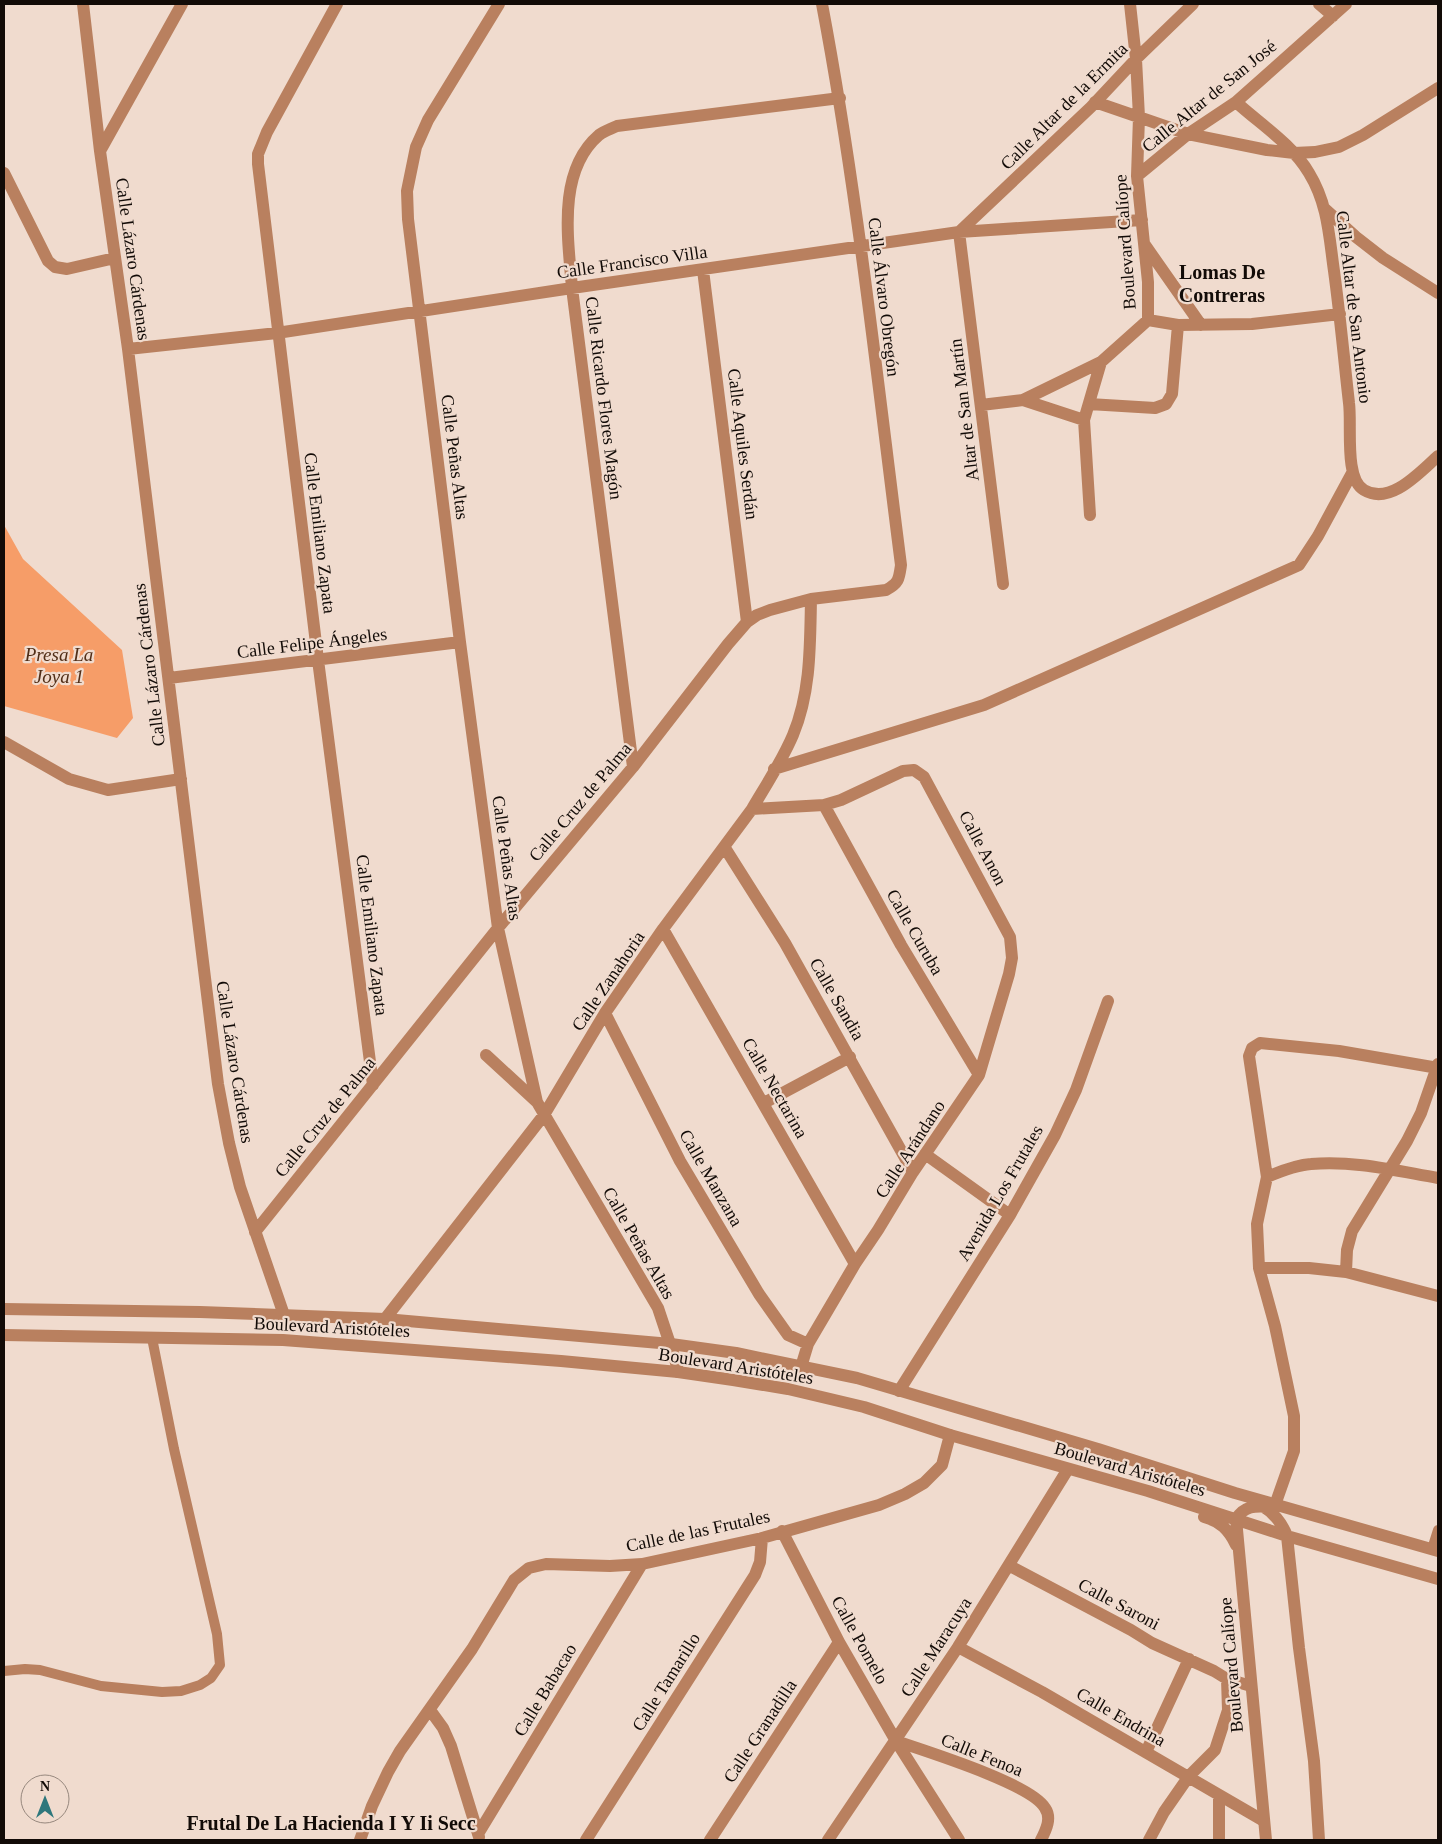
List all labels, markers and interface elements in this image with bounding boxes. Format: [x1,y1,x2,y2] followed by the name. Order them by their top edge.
[1138,36,1280,156] street label: Calle Altar de San José
[996,38,1132,174] street label: Calle Altar de la Ermita
[1110,174,1140,310] street label: Boulevard Calíope
[112,176,154,342] street label: Calle Lázaro Cárdenas
[1332,210,1376,404] street label: Calle Altar de San Antonio
[864,216,905,378] street label: Calle Álvaro Obregón
[556,242,708,282] street label: Calle Francisco Villa
[1179,261,1265,306] district label: Lomas De Contreras
[582,295,626,501] street label: Calle Ricardo Flores Magón
[945,338,983,482] street label: Altar de San Martín
[724,367,762,521] street label: Calle Aquiles Serdán
[437,393,473,521] street label: Calle Peñas Altas
[300,451,340,615] street label: Calle Emiliano Zapata
[129,582,169,748] street label: Calle Lázaro Cárdenas
[236,623,388,662] street label: Calle Felipe Ángeles
[24,644,93,687] water label: Presa La Joya 1
[525,739,635,865] street label: Calle Cruz de Palma
[488,794,526,922] street label: Calle Peñas Altas
[955,807,1011,889] street label: Calle Anon
[352,853,392,1017] street label: Calle Emiliano Zapata
[882,886,948,978] street label: Calle Curuba
[567,928,649,1034] street label: Calle Zanahoria
[805,954,869,1044] street label: Calle Sandia
[212,979,258,1145] street label: Calle Lázaro Cárdenas
[738,1034,812,1142] street label: Calle Nectarina
[271,1053,379,1181] street label: Calle Cruz de Palma
[871,1096,949,1202] street label: Calle Arándano
[953,1121,1047,1265] street label: Avenida Los Frutales
[675,1126,747,1230] street label: Calle Manzana
[599,1183,679,1303] street label: Calle Peñas Altas
[253,1313,411,1341] street label: Boulevard Aristóteles
[657,1344,815,1388] street label: Boulevard Aristóteles
[1052,1438,1208,1500] street label: Boulevard Aristóteles
[624,1506,772,1556] street label: Calle de las Frutales
[1075,1574,1163,1634] street label: Calle Saroni
[828,1593,892,1687] street label: Calle Pomelo
[896,1594,976,1700] street label: Calle Maracuya
[1215,1597,1247,1733] street label: Boulevard Calíope
[628,1629,704,1735] street label: Calle Tamarillo
[510,1640,580,1740] street label: Calle Babacao
[719,1676,801,1786] street label: Calle Granadilla
[1073,1683,1169,1751] street label: Calle Endrina
[938,1730,1026,1780] street label: Calle Fenoa
[20,1774,70,1824] north arrow
[40,1779,50,1794] text: N
[186,1812,476,1834] district label: Frutal De La Hacienda I Y Ii Secc

